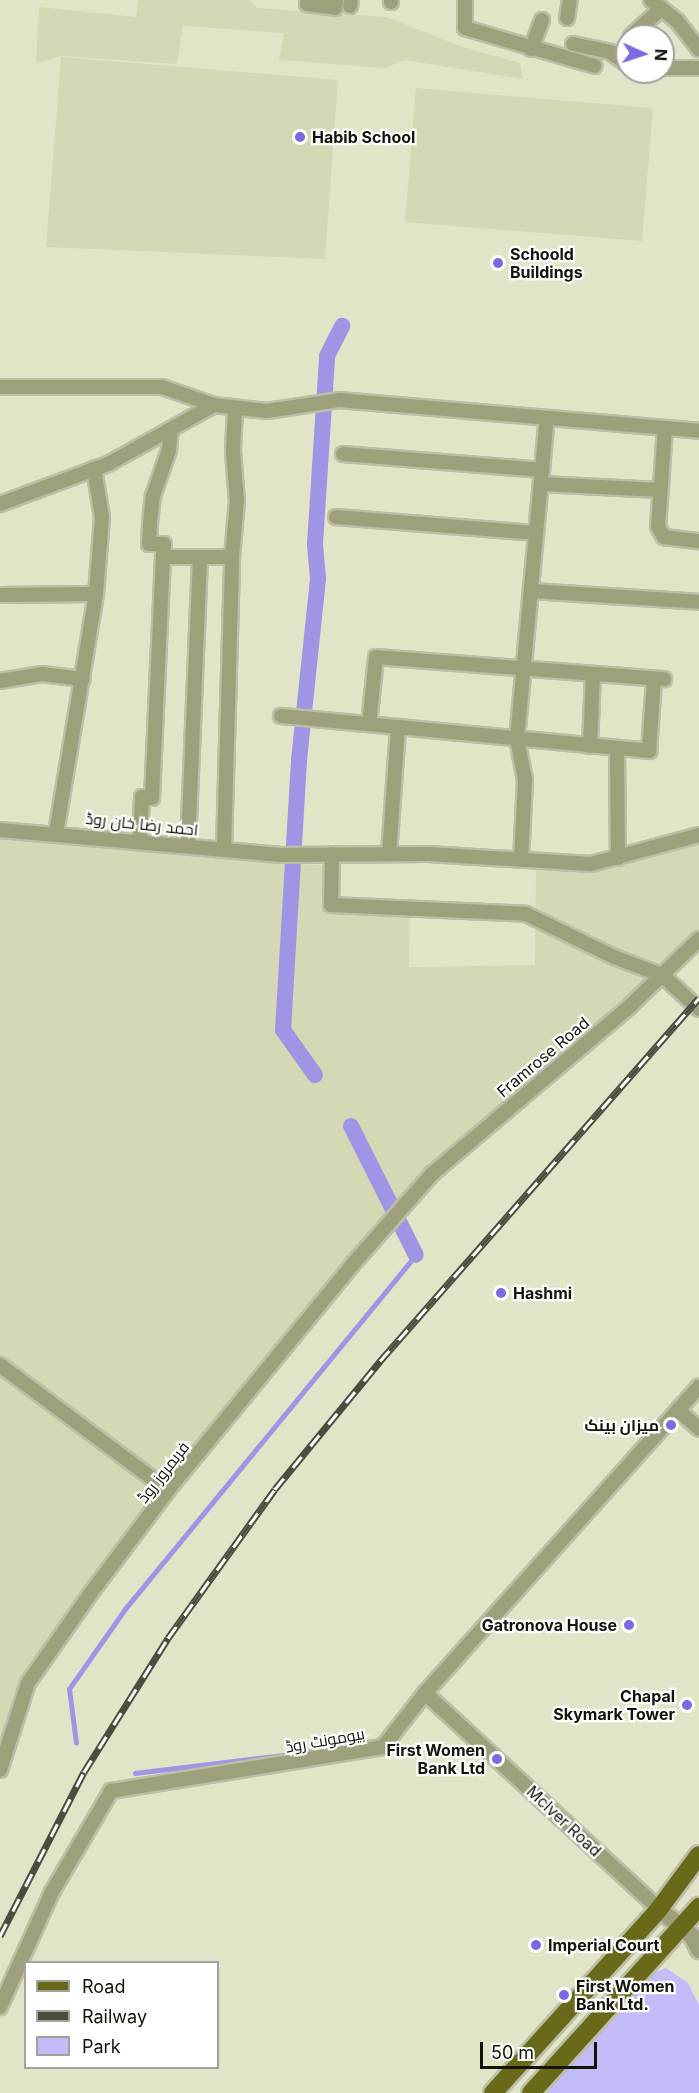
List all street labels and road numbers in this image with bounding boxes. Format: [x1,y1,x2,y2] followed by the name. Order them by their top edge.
[85,809,199,839] street label: احمد رضا خان روڈ
[493,1013,593,1101] street label: Framrose Road
[133,1438,193,1506] street label: فریمروز روڈ
[284,1724,366,1756] street label: بیومونٹ روڈ
[523,1782,605,1860] street label: Mclver Road

